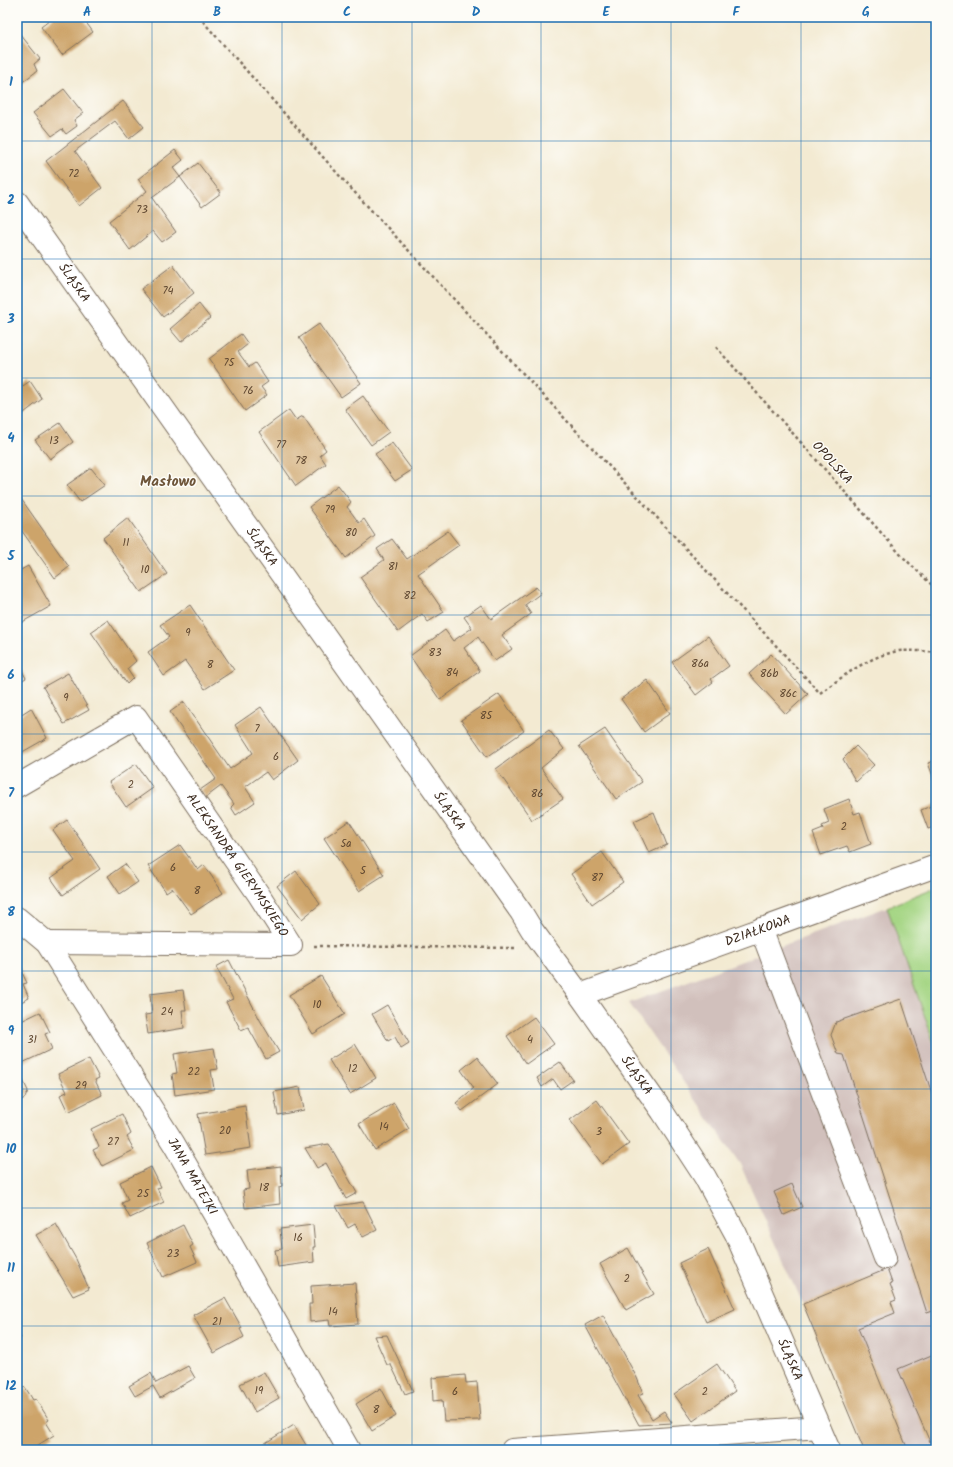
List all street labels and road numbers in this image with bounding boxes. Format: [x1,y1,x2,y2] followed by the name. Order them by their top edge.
[53,259,96,307] street label: ŚLĄSKA
[807,436,857,490] street label: OPOLSKA
[240,523,283,571] street label: ŚLĄSKA
[428,787,471,835] street label: ŚLĄSKA
[181,789,294,941] street label: ALEKSANDRA GIERYMSKIEGO
[722,909,794,952] street label: DZIAŁKOWA
[615,1051,658,1100] street label: ŚLĄSKA
[162,1133,223,1219] street label: JANA MATEJKI
[772,1335,809,1384] street label: ŚLĄSKA

